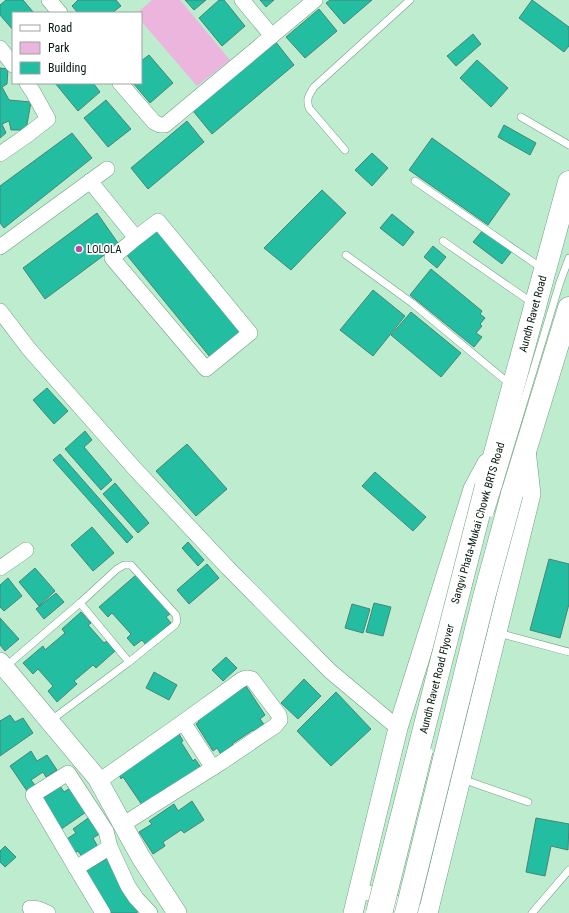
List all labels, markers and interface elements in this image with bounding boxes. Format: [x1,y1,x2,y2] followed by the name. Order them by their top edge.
[12,12,142,84] legend
[48,21,72,35] text: Road
[48,41,70,55] text: Park
[48,61,86,75] text: Building
[87,243,122,256] place label: LOLOLA
[74,244,84,254] marker: LOLOLA
[517,274,549,354] street label: Aundh Ravet Road
[449,441,507,605] street label: Sangvi Phata-Mukai Chowk BRTS Road
[417,622,457,735] street label: Aundh Ravet Road Flyover

